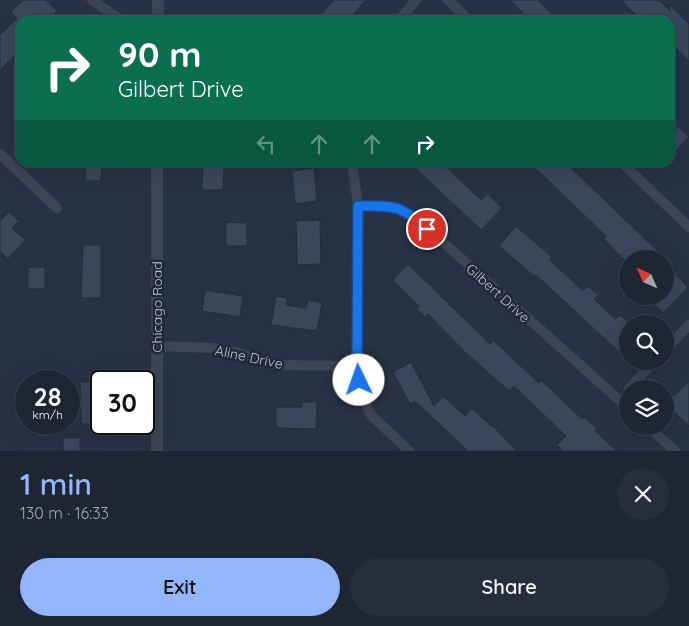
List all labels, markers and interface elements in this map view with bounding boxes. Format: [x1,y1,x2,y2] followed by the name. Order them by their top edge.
[118,32,201,76] text: 90 m
[35,35,100,100] icon: right
[118,75,244,103] text: Gilbert Drive
[252,130,280,158] icon: left
[305,130,333,158] icon: ahead
[358,130,386,158] icon: ahead
[411,130,439,158] icon: right
[406,208,448,250] pin
[413,215,441,243] icon: arrive
[619,250,674,305] north arrow
[619,250,674,435] map controls
[462,260,534,327] street label: Gilbert Drive
[148,261,166,353] street label: Chicago Road
[619,315,674,370] button: search
[213,341,285,373] street label: Aline Drive
[332,353,384,405] position arrow
[90,370,155,435] speed limit sign: 30
[619,380,674,435] button: layers
[34,381,61,412] text: 28
[32,407,63,422] text: km/h
[20,465,92,503] text: 1 min
[617,468,669,520] button: close
[20,503,109,523] text: 130 m · 16:33
[20,558,340,616] button: Exit
[350,558,669,616] button: Share

